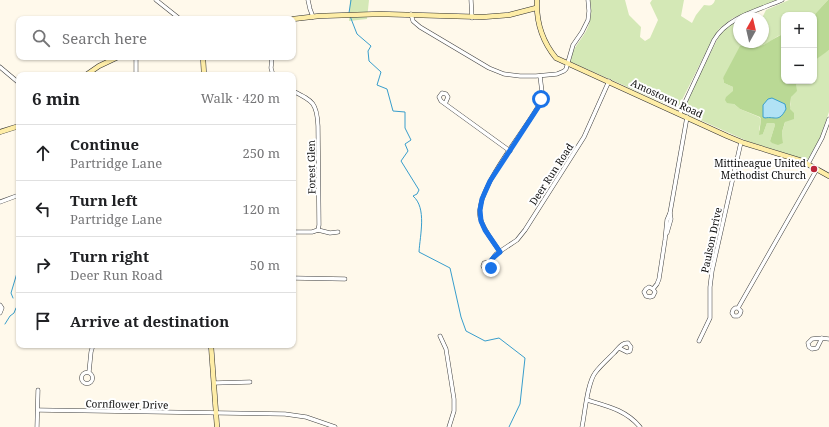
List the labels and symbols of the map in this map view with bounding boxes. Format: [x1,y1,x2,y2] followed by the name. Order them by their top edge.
[733,12,769,48] north arrow
[629,75,705,121] street label: Amostown Road
[532,90,550,108] route start
[304,139,318,194] street label: Forest Glen
[526,140,576,208] street label: Deer Run Road
[714,156,807,182] place label: Mittineague United Methodist Church
[809,164,819,174] marker: Mittineague United Methodist Church
[697,206,725,274] street label: Paulson Drive
[482,259,500,277] route end
[85,396,169,412] street label: Cornflower Drive

